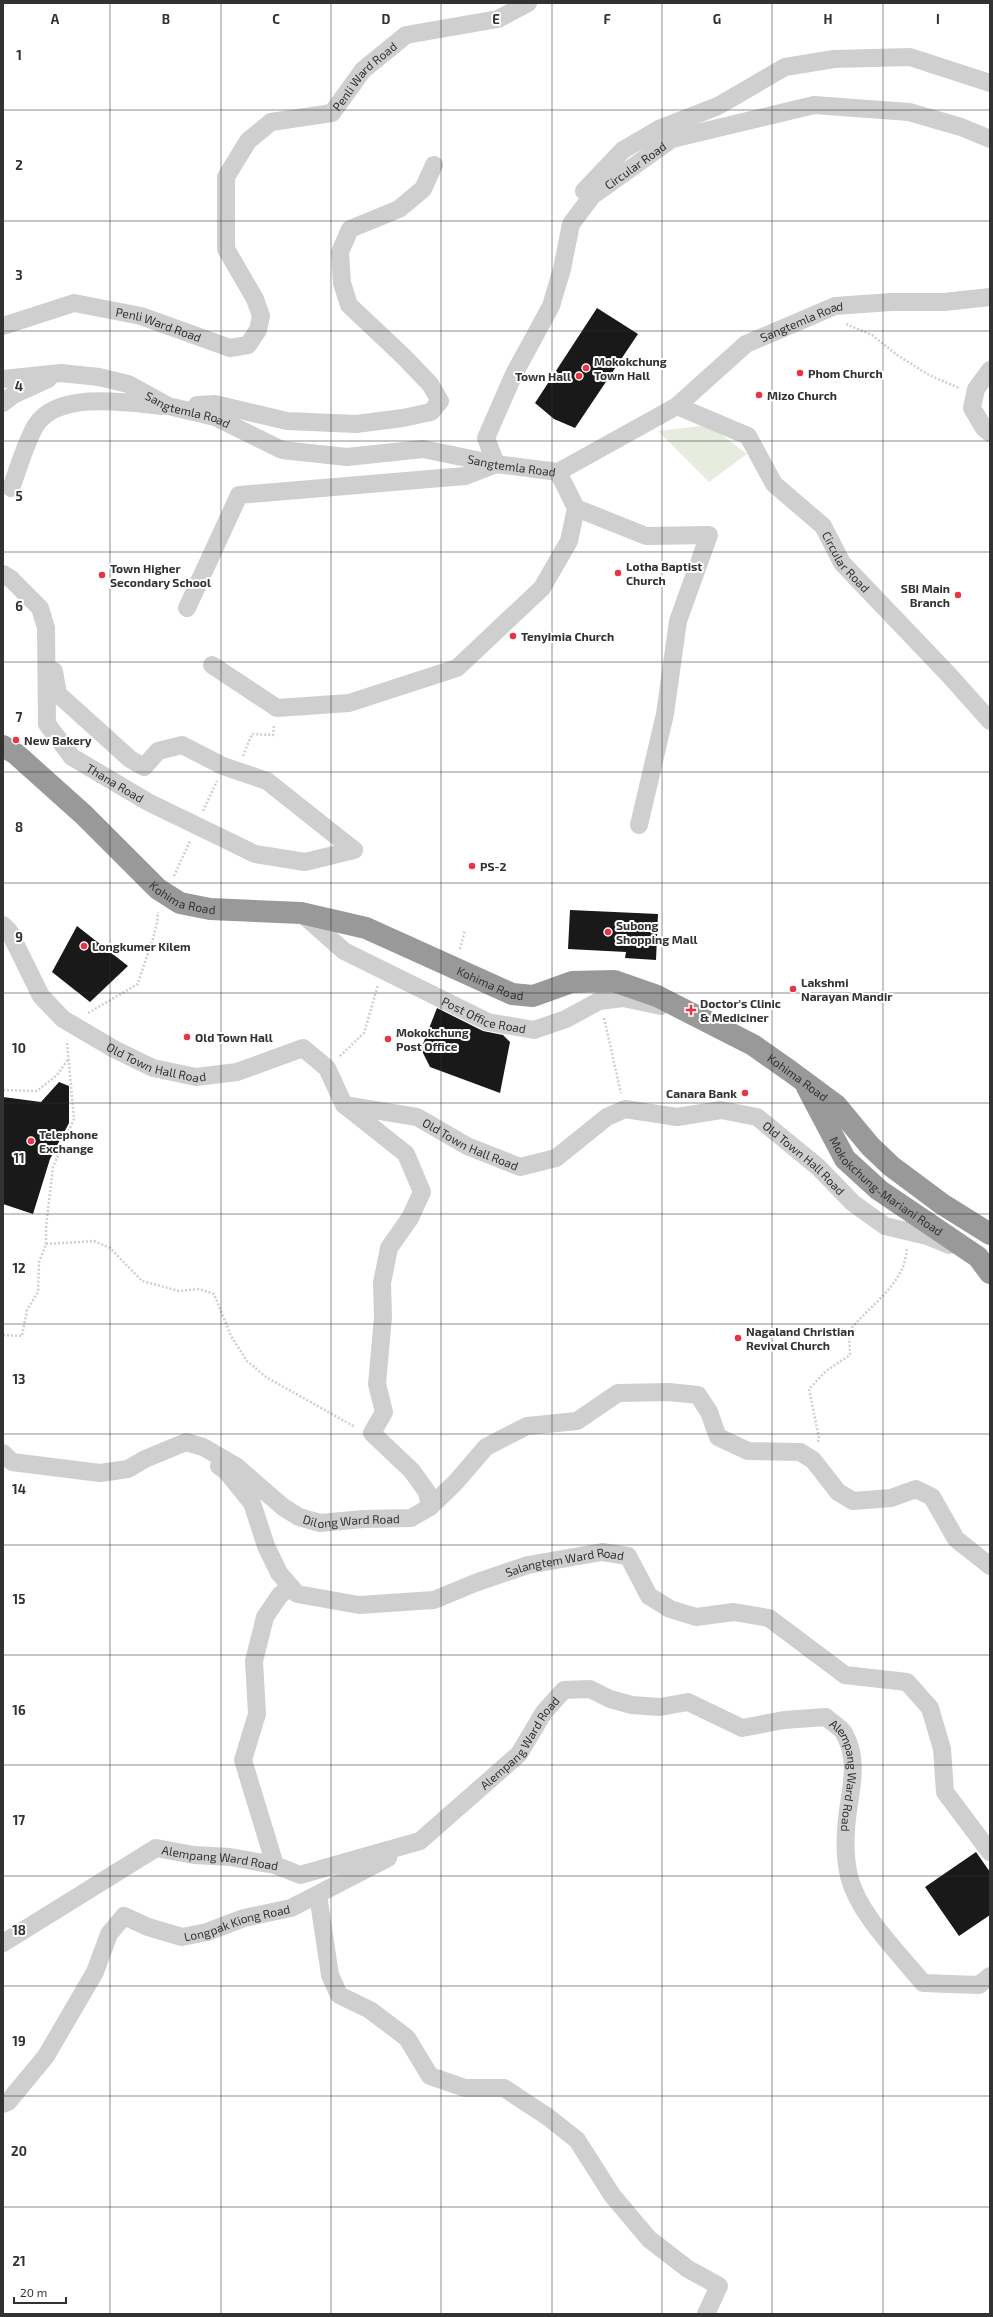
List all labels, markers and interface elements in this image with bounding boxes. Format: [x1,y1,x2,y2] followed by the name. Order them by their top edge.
[51,11,60,27] text: A
[162,11,170,27] text: B
[272,11,280,27] text: C
[382,11,391,27] text: D
[492,11,500,27] text: E
[603,11,611,27] text: F
[713,11,721,27] text: G
[824,11,833,27] text: H
[936,11,940,27] text: I
[329,39,399,113] street label: Penli Ward Road
[16,47,22,63] text: 1
[602,139,669,192] street label: Circular Road
[15,157,23,173] text: 2
[15,267,23,283] text: 3
[758,298,844,344] street label: Sangtemla Road
[115,304,203,344] street label: Penli Ward Road
[594,354,667,382] place label: Mokokchung Town Hall
[581,363,591,373] marker: Mokokchung Town Hall
[808,366,883,380] place label: Phom Church
[795,368,805,378] marker: Phom Church
[515,369,571,383] place label: Town Hall
[574,371,584,381] marker: Town Hall
[15,378,23,394] text: 4
[143,388,233,430] street label: Sangtemla Road
[767,388,837,402] place label: Mizo Church
[754,390,764,400] marker: Mizo Church
[466,451,557,479] street label: Sangtemla Road
[15,488,23,504] text: 5
[820,529,873,595] street label: Circular Road
[626,559,702,587] place label: Lotha Baptist Church
[110,561,211,590] place label: Town Higher Secondary School
[613,568,623,578] marker: Lotha Baptist Church
[97,570,107,580] marker: Town Higher Secondary School
[901,581,950,609] place label: SBI Main Branch
[953,590,963,600] marker: SBI Main Branch
[15,598,23,614] text: 6
[521,629,614,644] place label: Tenyimia Church
[508,631,518,641] marker: Tenyimia Church
[16,709,23,725] text: 7
[24,733,92,748] place label: New Bakery
[11,735,21,745] marker: New Bakery
[84,760,147,805] street label: Thana Road
[15,819,23,835] text: 8
[480,859,506,873] place label: PS-2
[467,861,477,871] marker: PS-2
[147,878,216,916] street label: Kohima Road
[616,918,698,946] place label: Subong Shopping Mall
[603,927,613,937] marker: Subong Shopping Mall
[15,929,23,945] text: 9
[92,939,191,953] place label: Longkumer Kilem
[79,941,89,951] marker: Longkumer Kilem
[455,963,524,1002] street label: Kohima Road
[801,975,892,1004] place label: Lakshmi Narayan Mandir
[788,984,798,994] marker: Lakshmi Narayan Mandir
[440,993,527,1036] street label: Post Office Road
[700,996,781,1024] place label: Doctor's Clinic & Mediciner
[685,1004,697,1016] marker: Doctor's Clinic & Mediciner
[396,1025,469,1053] place label: Mokokchung Post Office
[195,1030,273,1044] place label: Old Town Hall
[182,1032,192,1042] marker: Old Town Hall
[383,1034,393,1044] marker: Mokokchung Post Office
[104,1039,207,1085] street label: Old Town Hall Road
[12,1040,26,1056] text: 10
[765,1051,831,1104] street label: Kohima Road
[666,1086,737,1100] place label: Canara Bank
[740,1088,750,1098] marker: Canara Bank
[420,1115,521,1173] street label: Old Town Hall Road
[760,1118,848,1198] street label: Old Town Hall Road
[39,1127,98,1155] place label: Telephone Exchange
[827,1134,946,1238] street label: Mokokchung-Mariani Road
[26,1136,36,1146] marker: Telephone Exchange
[13,1150,25,1166] text: 11
[12,1260,26,1276] text: 12
[746,1324,854,1352] place label: Nagaland Christian Revival Church
[733,1333,743,1343] marker: Nagaland Christian Revival Church
[13,1371,26,1387] text: 13
[12,1481,26,1497] text: 14
[301,1511,400,1530] street label: Dilong Ward Road
[503,1545,625,1579] street label: Salangtem Ward Road
[13,1591,25,1607] text: 15
[477,1693,562,1792] street label: Alempang Ward Road
[12,1702,26,1718] text: 16
[827,1716,860,1832] street label: Alempang Ward Road
[13,1812,25,1828] text: 17
[161,1842,279,1872] street label: Alempang Ward Road
[183,1901,291,1943] street label: Longpak Kiong Road
[12,1922,26,1938] text: 18
[12,2033,26,2049] text: 19
[11,2143,27,2159] text: 20
[12,2253,26,2269] text: 21
[14,2279,66,2305] scale bar
[20,2285,47,2299] text: 20 m

